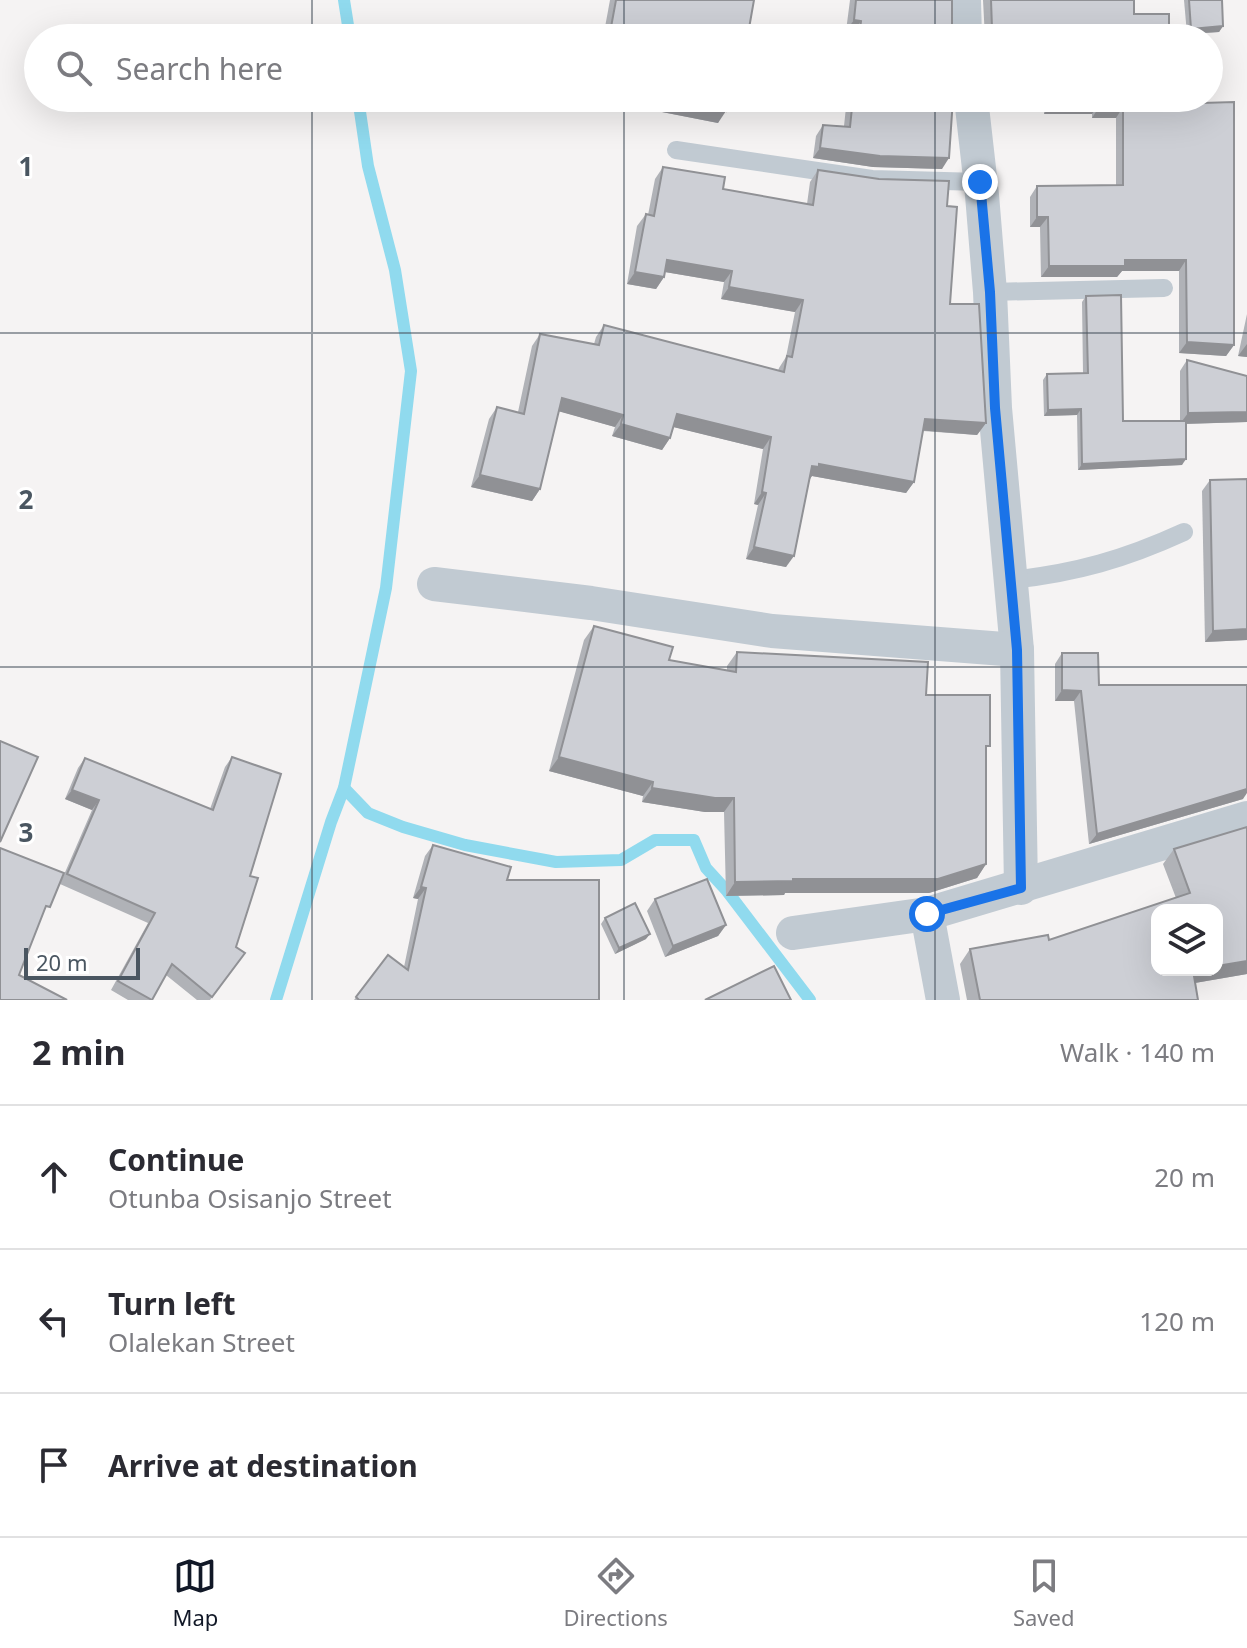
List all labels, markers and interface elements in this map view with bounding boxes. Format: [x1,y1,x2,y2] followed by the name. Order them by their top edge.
[24,24,1223,112] search box
[52,46,96,90] icon: search
[116,48,283,89] text: Search here
[19,148,33,184] text: 1
[962,164,998,200] route end
[19,481,34,517] text: 2
[19,814,33,850] text: 3
[909,896,945,932] route start
[1151,904,1223,976] map controls
[1151,904,1223,976] button: layers
[24,944,140,980] scale bar
[36,947,87,977] text: 20 m
[32,1029,126,1075] text: 2 min
[1060,1034,1215,1070] text: Walk · 140 m
[108,1139,244,1180] text: Continue
[32,1155,76,1199] icon: ahead
[1154,1159,1215,1195] text: 20 m
[108,1180,392,1216] text: Otunba Osisanjo Street
[108,1283,236,1324] text: Turn left
[32,1299,76,1343] icon: left
[1139,1303,1215,1339] text: 120 m
[108,1324,295,1360] text: Olalekan Street
[32,1443,76,1487] icon: arrive
[108,1445,418,1486] text: Arrive at destination
[173,1554,218,1632] tab: Map
[563,1554,668,1632] tab: Directions
[1013,1554,1074,1632] tab: Saved

